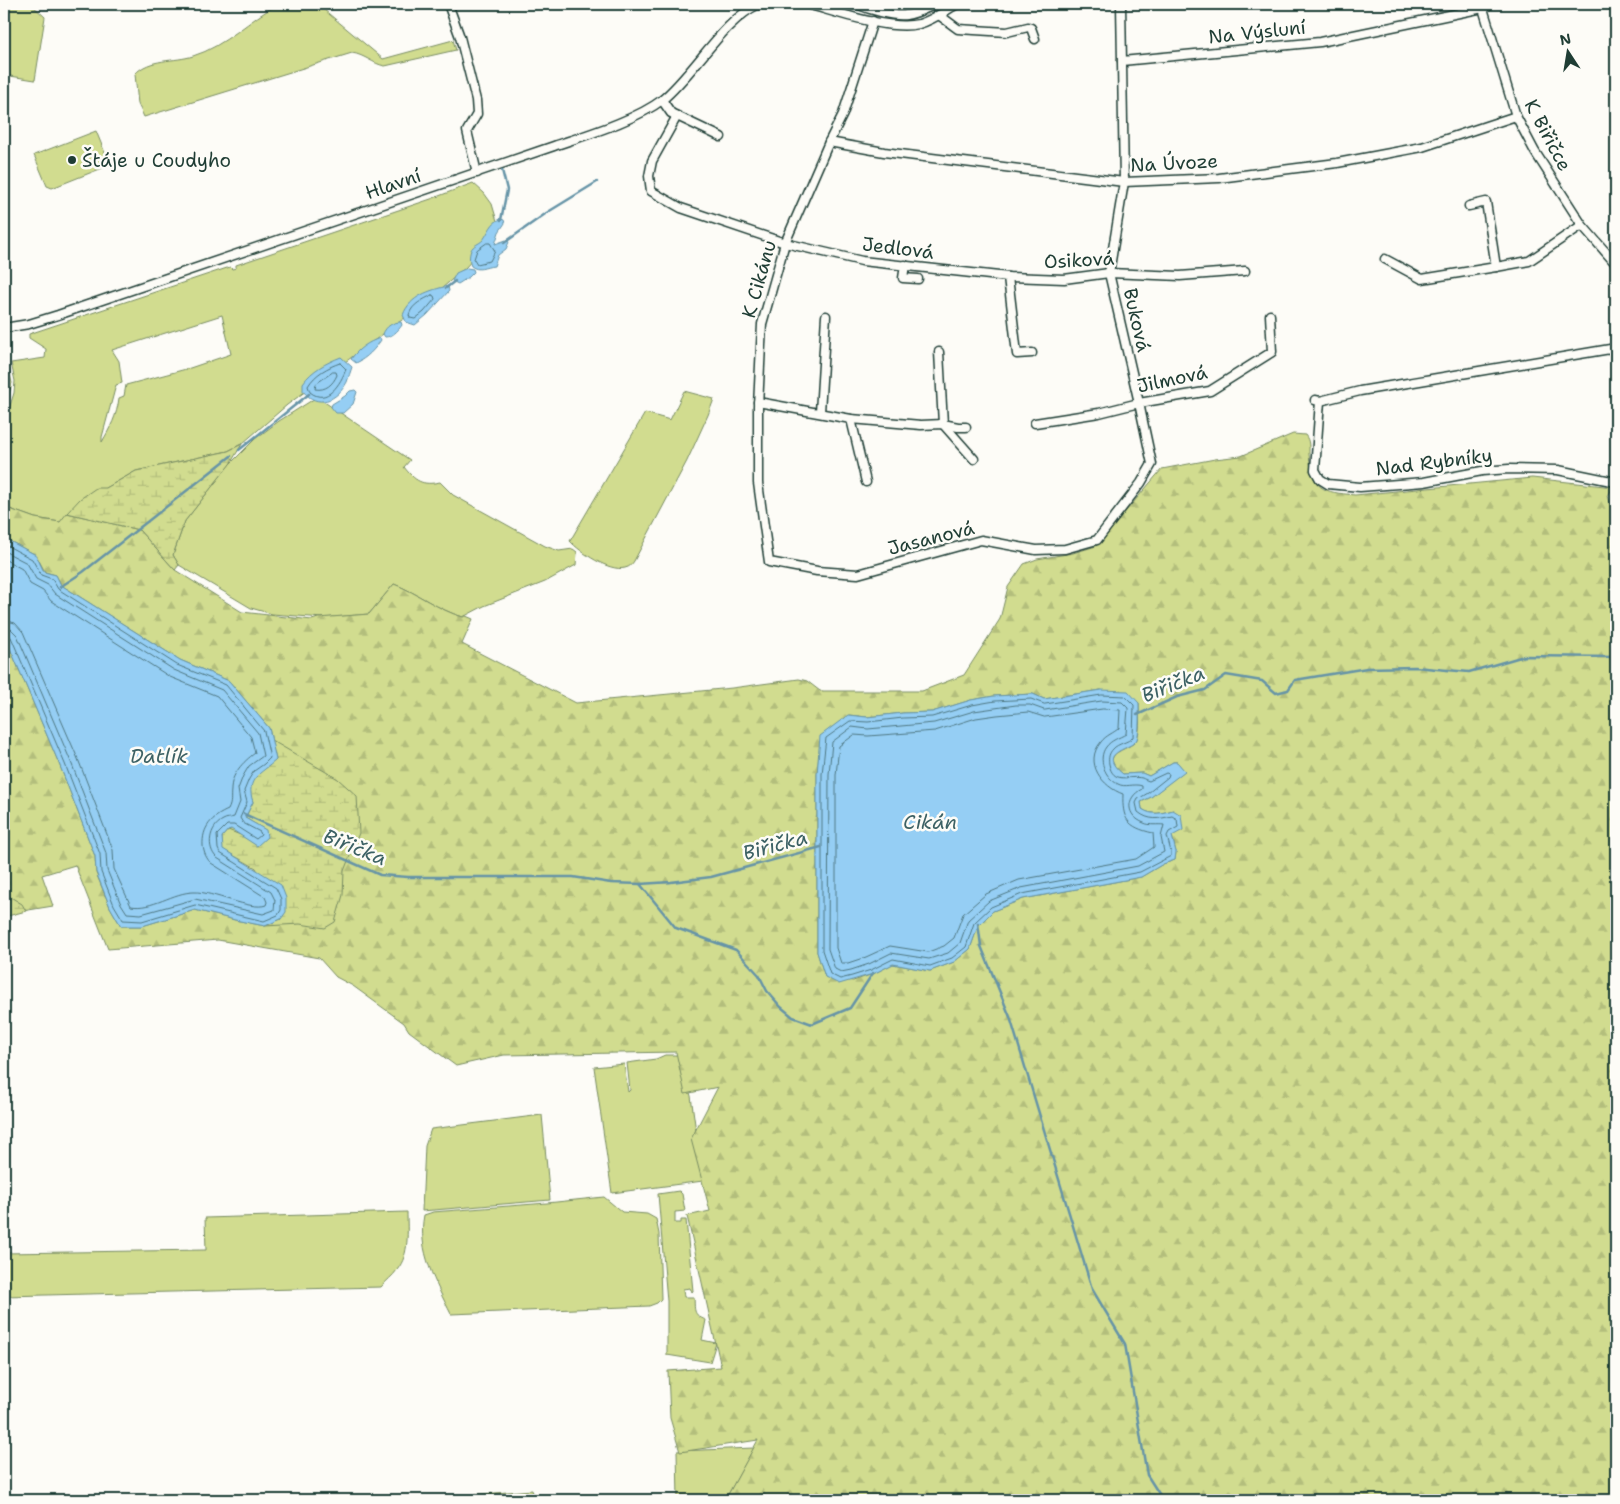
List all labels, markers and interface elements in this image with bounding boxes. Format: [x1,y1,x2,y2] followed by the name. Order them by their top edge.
[1207,14,1307,50] street label: Na Výsluní
[1542,28,1592,78] north arrow
[1558,29,1573,49] text: N
[1519,95,1577,175] street label: K Biřičce
[82,147,231,173] place label: Štáje u Coudyho
[1129,147,1219,178] street label: Na Úvoze
[66,154,78,166] marker: Štáje u Coudyho
[362,163,425,205] street label: Hlavní
[861,231,935,265] street label: Jedlová
[736,237,782,321] street label: K Cikánu
[1043,246,1115,274] street label: Osiková
[1118,286,1157,355] street label: Buková
[1134,359,1210,399] street label: Jilmová
[1374,442,1494,482] street label: Nad Rybníky
[885,515,977,561] street label: Jasanová
[1138,660,1208,708] water label: Biřička
[130,743,188,769] water label: Datlík
[903,809,957,835] water label: Cikán
[320,823,390,871] water label: Biřička
[740,824,810,866] water label: Biřička

